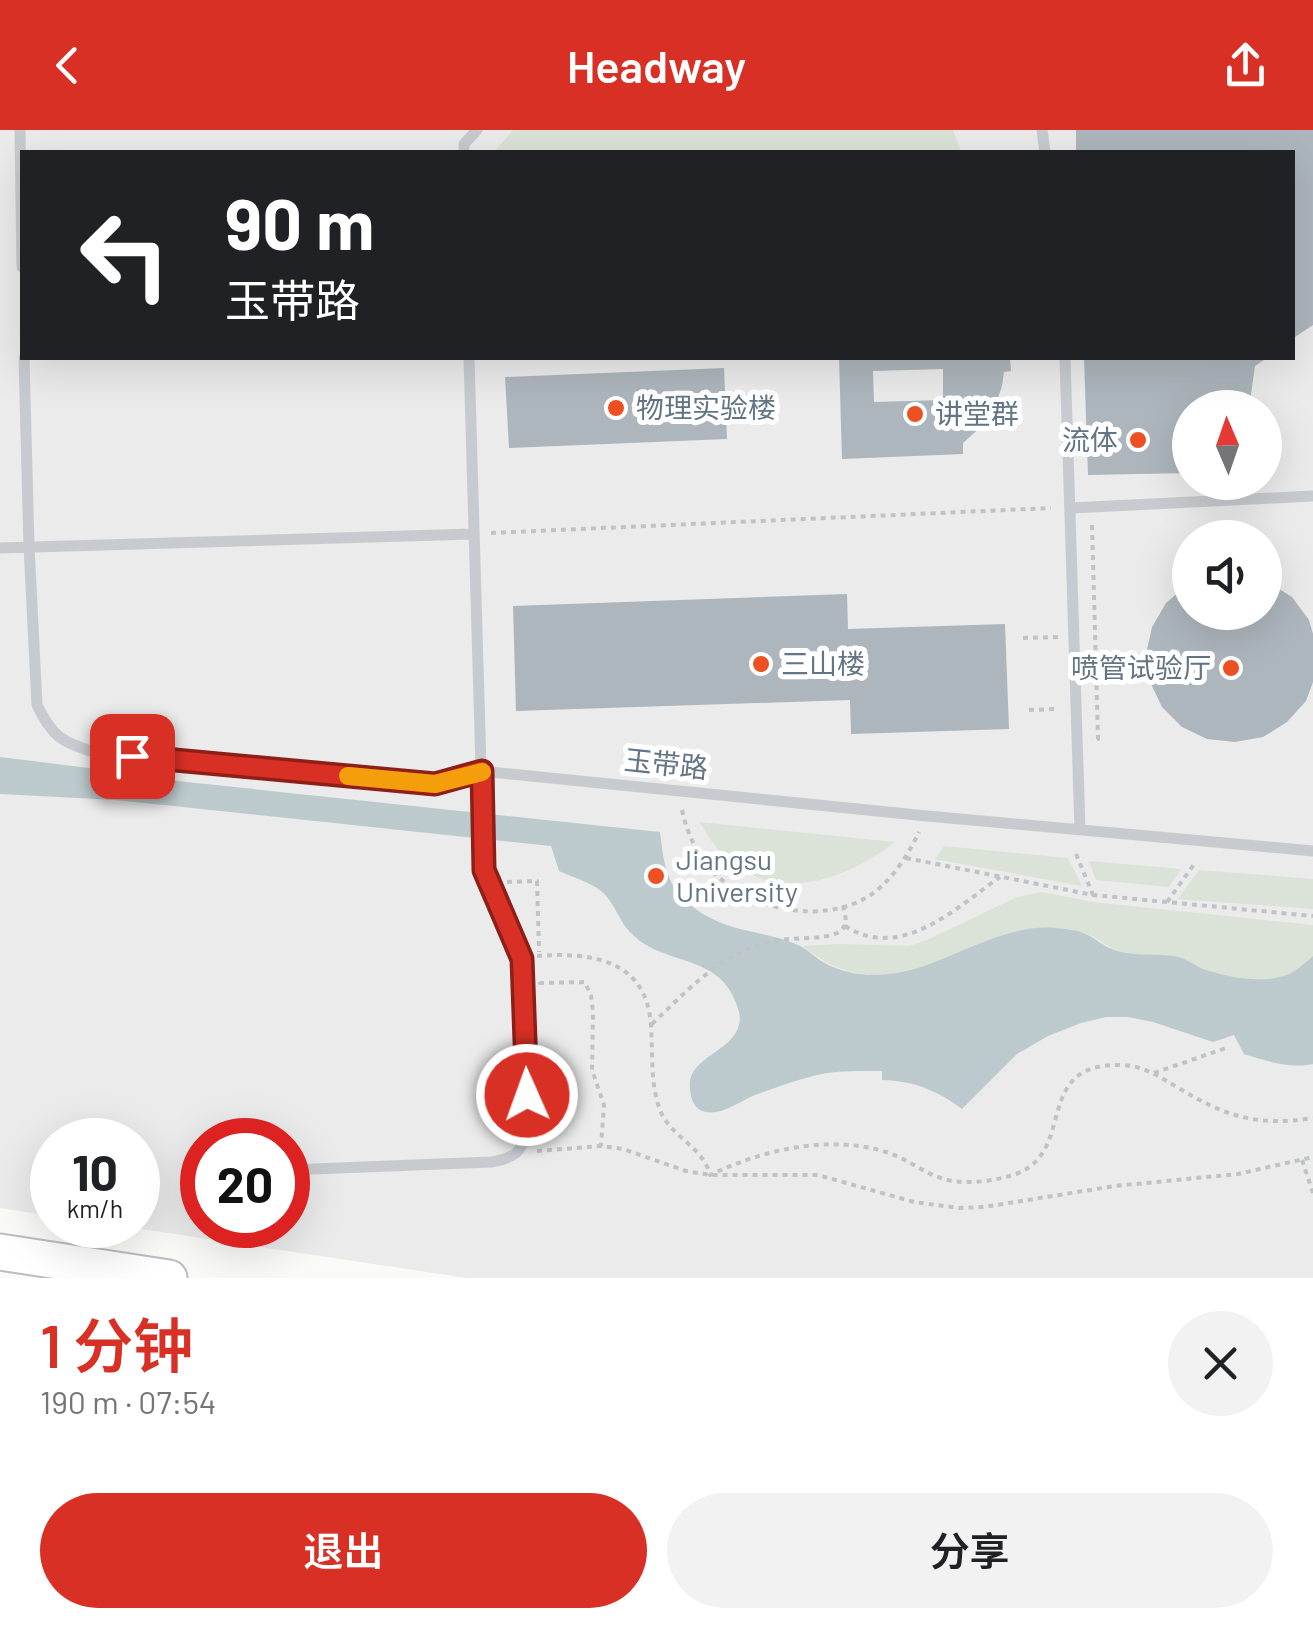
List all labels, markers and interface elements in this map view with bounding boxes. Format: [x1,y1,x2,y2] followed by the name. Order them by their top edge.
[40,38,95,93] icon: back
[567,38,746,92] text: Headway
[1218,38,1273,93] icon: share
[225,180,375,264] text: 90 m
[60,190,190,320] icon: left
[225,272,360,326] text: 玉带路
[636,390,776,424] place label: 物理实验楼
[1172,390,1282,500] north arrow
[1172,390,1282,630] map controls
[935,396,1019,430] place label: 讲堂群
[605,397,627,419] marker: 物理实验楼
[904,403,926,425] marker: 讲堂群
[1062,422,1118,456] place label: 流体
[1127,429,1149,451] marker: 流体
[1172,520,1282,630] button: sound
[781,646,865,680] place label: 三山楼
[1071,650,1211,684] place label: 喷管试验厅
[750,653,772,675] marker: 三山楼
[1220,657,1242,679] marker: 喷管试验厅
[90,714,175,799] pin
[105,729,160,784] icon: arrive
[623,742,710,784] street label: 玉带路
[676,842,798,908] place label: Jiangsu University
[645,865,667,887] marker: Jiangsu University
[475,1043,579,1147] position arrow
[180,1118,310,1248] speed limit sign: 20
[72,1141,118,1201] text: 10
[67,1193,123,1223] text: km/h
[40,1308,193,1380] text: 1 分钟
[1168,1311,1273,1416] button: close
[40,1382,216,1420] text: 190 m · 07:54
[40,1493,647,1608] button: 退出
[667,1493,1273,1608] button: 分享

